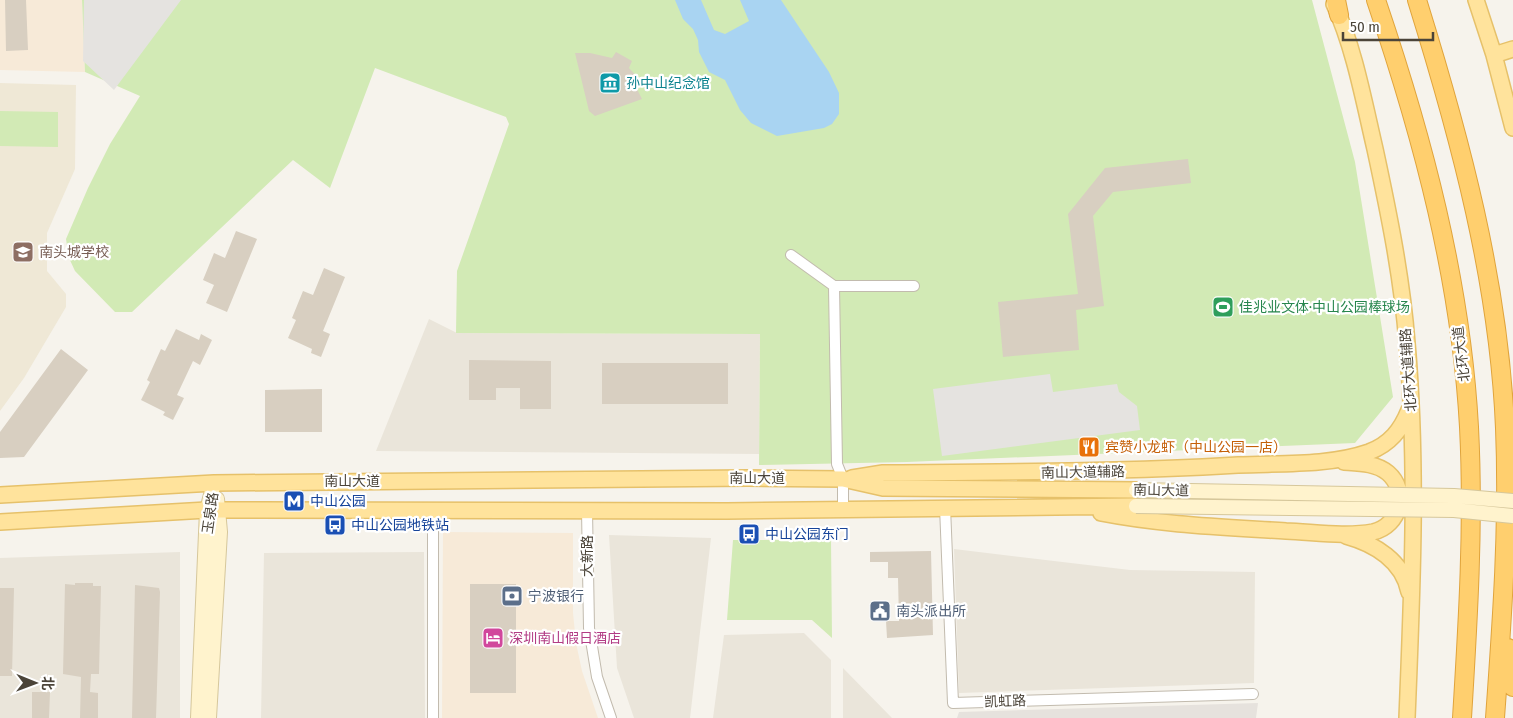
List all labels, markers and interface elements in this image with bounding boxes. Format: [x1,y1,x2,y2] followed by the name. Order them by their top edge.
[1343,10,1433,42] scale bar
[1350,18,1380,36] text: 50 m
[598,71,622,95] museum icon: 孙中山纪念馆
[626,75,710,92] place label: 孙中山纪念馆
[11,240,35,264] school or university icon: 南头城学校
[39,244,109,261] place label: 南头城学校
[1211,295,1235,319] sports icon: 佳兆业文体·中山公园棒球场
[1239,299,1410,316] place label: 佳兆业文体·中山公园棒球场
[1450,325,1473,383] street label: 北环大道
[1397,327,1420,412] street label: 北环大道辅路
[1077,435,1101,459] restaurant icon: 宾赞小龙虾（中山公园一店）
[1105,439,1287,456] place label: 宾赞小龙虾（中山公园一店）
[1041,463,1125,482] street label: 南山大道辅路
[729,470,785,487] street label: 南山大道
[324,473,380,490] street label: 南山大道
[1133,482,1189,499] street label: 南山大道
[282,489,306,513] metro station icon: 中山公园
[199,491,222,535] street label: 玉泉路
[310,493,366,510] place label: 中山公园
[323,513,347,537] bus stop icon: 中山公园地铁站
[351,517,449,534] place label: 中山公园地铁站
[737,522,761,546] bus stop icon: 中山公园东门
[765,526,849,543] place label: 中山公园东门
[579,535,596,577] street label: 大新路
[500,584,524,608] bank icon: 宁波银行
[528,588,584,605] place label: 宁波银行
[868,599,892,623] public building icon: 南头派出所
[896,603,966,620] place label: 南头派出所
[481,626,505,650] hotel icon: 深圳南山假日酒店
[509,630,621,647] place label: 深圳南山假日酒店
[10,658,60,708] north arrow
[39,676,56,690] text: 北
[984,692,1026,711] street label: 凯虹路

